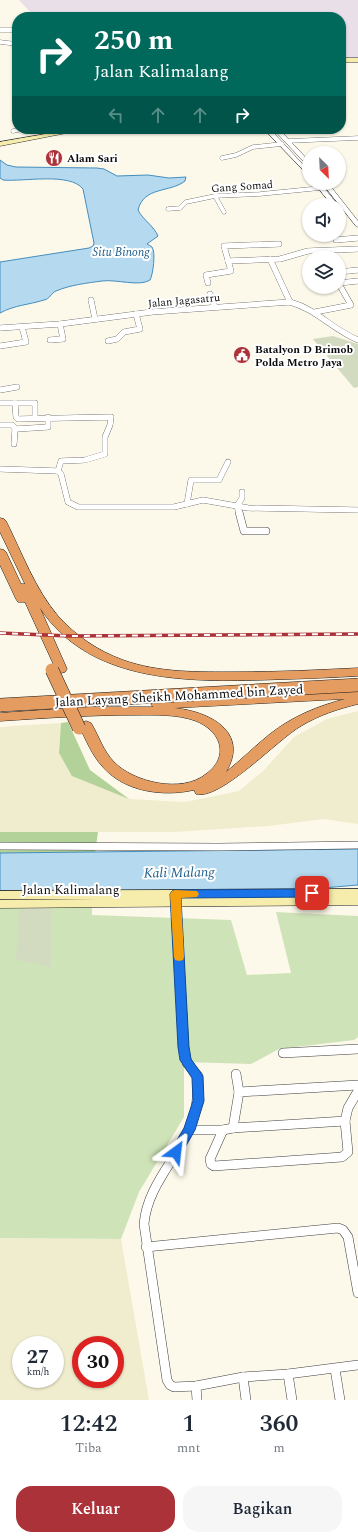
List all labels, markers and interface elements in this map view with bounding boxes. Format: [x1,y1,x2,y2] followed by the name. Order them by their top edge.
[94,19,173,62] text: 250 m
[28,28,80,80] icon: right
[94,58,229,85] text: Jalan Kalimalang
[105,104,127,126] icon: left
[147,104,169,126] icon: ahead
[189,104,211,126] icon: ahead
[231,104,253,126] icon: right
[302,146,346,190] north arrow
[302,146,346,294] map controls
[44,148,64,168] restaurant icon: Alam Sari
[67,150,118,167] place label: Alam Sari
[211,176,273,197] street label: Gang Somad
[302,198,346,242] button: sound
[92,243,150,262] water label: Situ Binong
[302,250,346,294] button: layers
[147,289,221,312] street label: Jalan Jagasatru
[255,341,353,371] place label: Batalyon D Brimob Polda Metro Jaya
[232,345,252,365] public building icon: Batalyon D Brimob Polda Metro Jaya
[54,680,304,712] street label: Jalan Layang Sheikh Mohammed bin Zayed
[143,861,215,884] water label: Kali Malang
[295,876,329,910] pin
[22,880,120,900] street label: Jalan Kalimalang
[301,882,323,904] icon: arrive
[155,1131,197,1173] position arrow
[72,1336,124,1388] speed limit sign: 30
[27,1342,49,1372] text: 27
[27,1364,49,1380] text: km/h
[60,1406,117,1442] text: 12:42
[182,1406,195,1442] text: 1
[260,1406,298,1442] text: 360
[75,1438,102,1458] text: Tiba
[177,1438,200,1458] text: mnt
[274,1438,285,1458] text: m
[16,1486,175,1532] button: Keluar
[183,1486,342,1532] button: Bagikan

